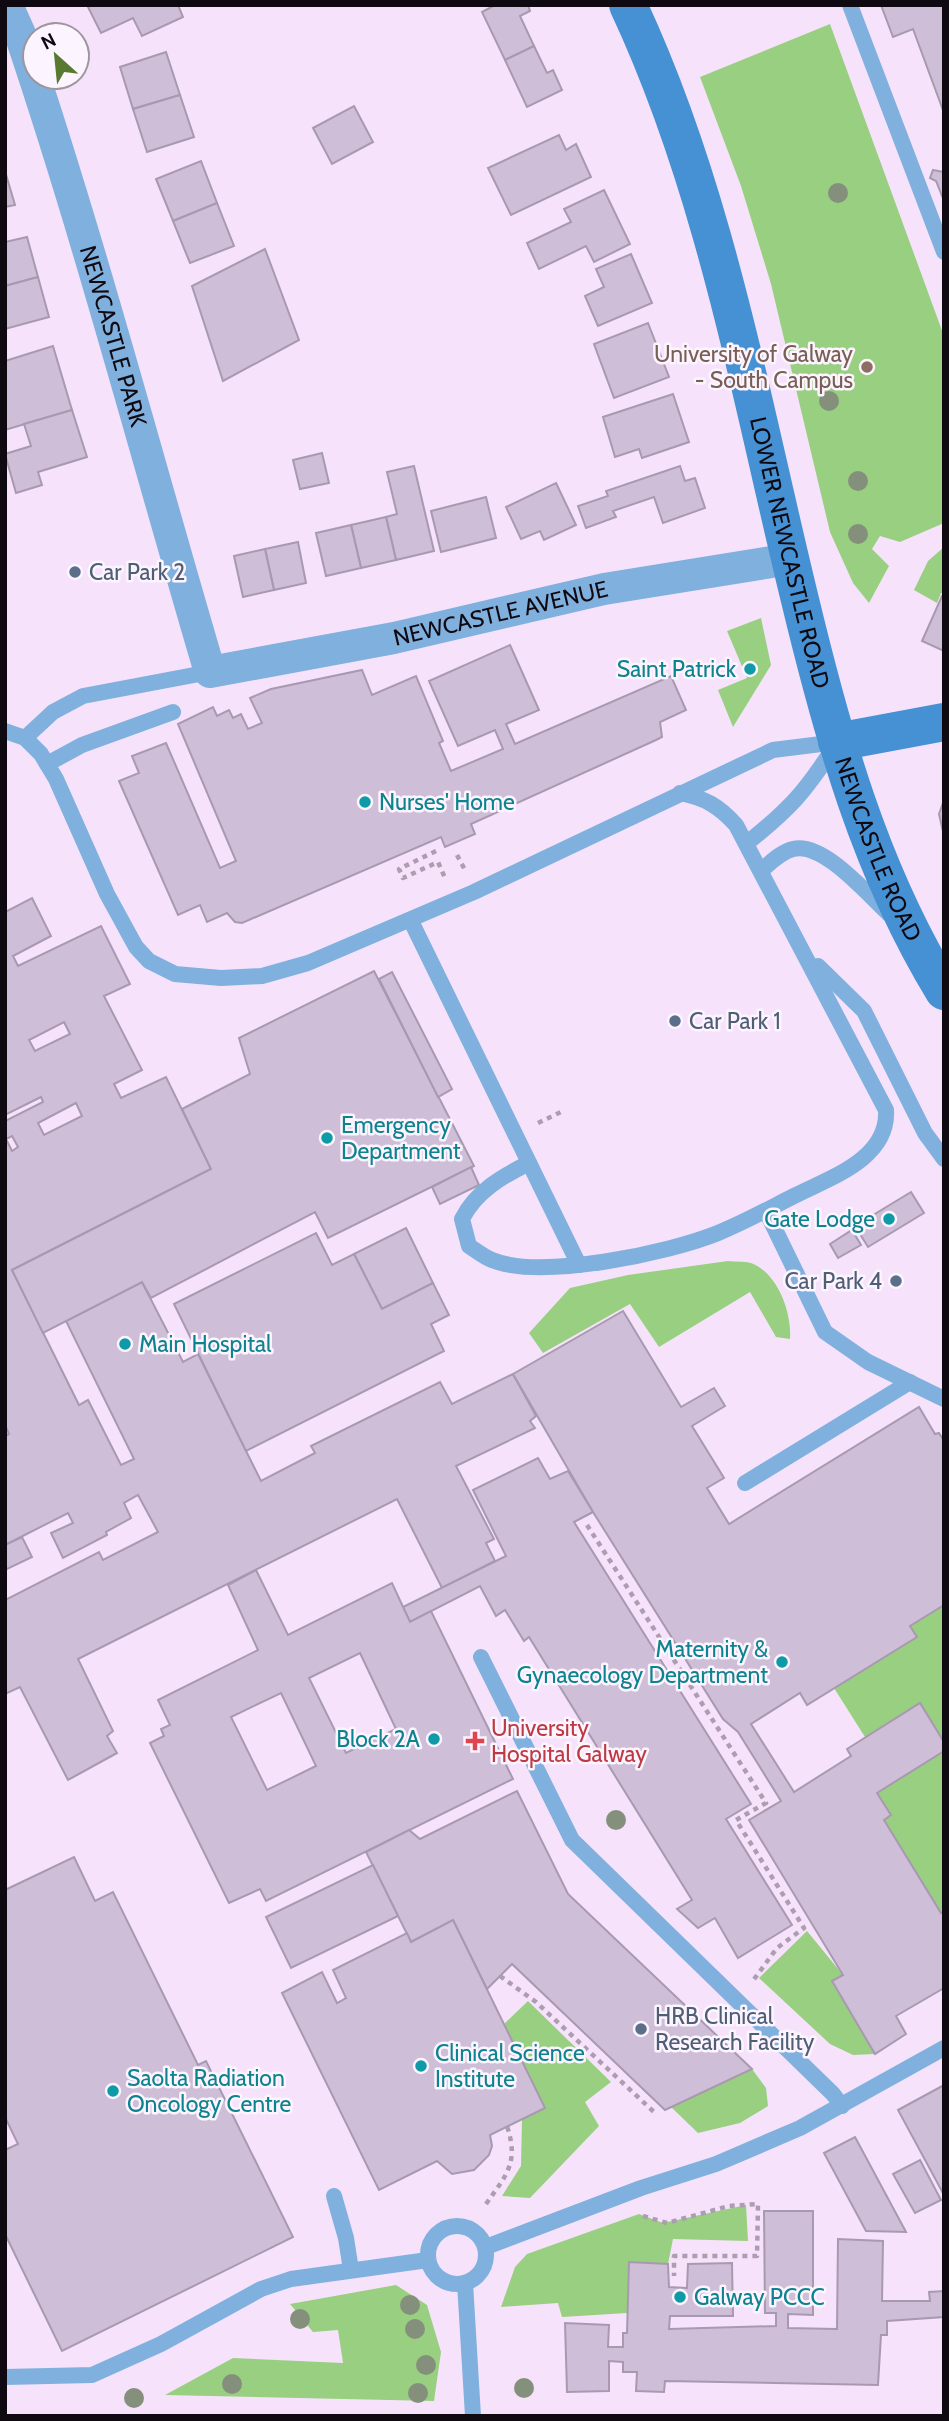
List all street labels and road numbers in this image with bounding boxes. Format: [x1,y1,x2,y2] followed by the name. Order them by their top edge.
[74,242,153,430] street label: NEWCASTLE PARK
[744,414,836,692] street label: LOWER NEWCASTLE ROAD
[390,575,611,652] street label: NEWCASTLE AVENUE
[829,753,928,946] street label: NEWCASTLE ROAD

